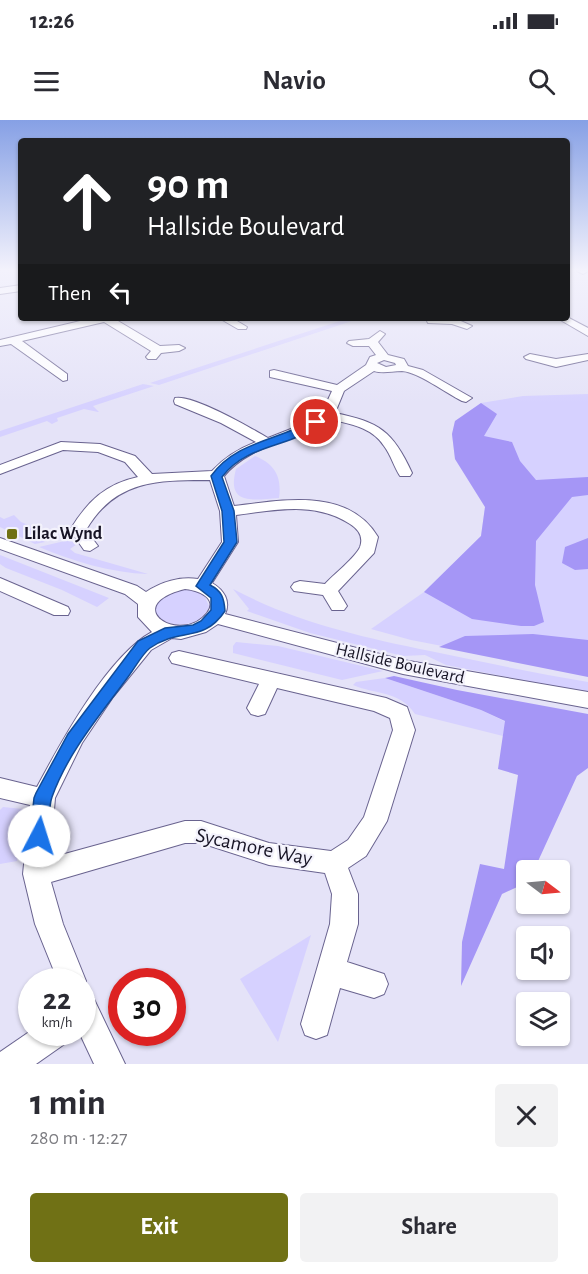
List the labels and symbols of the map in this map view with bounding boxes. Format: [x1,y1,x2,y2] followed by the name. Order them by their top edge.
[290,396,341,447] pin
[24,525,103,543] place label: Lilac Wynd
[5,527,19,541] marker: Lilac Wynd
[334,640,466,688] street label: Hallside Boulevard
[7,804,71,868] position arrow
[194,824,314,870] street label: Sycamore Way
[516,860,570,914] north arrow
[108,968,186,1046] speed limit sign: 30

